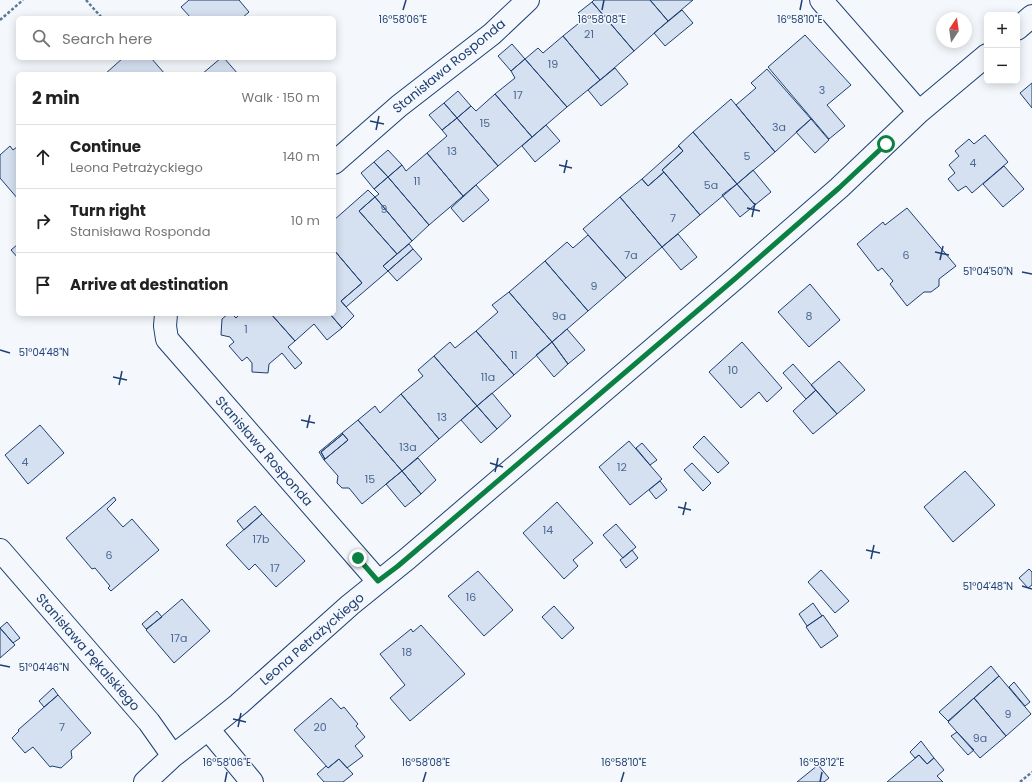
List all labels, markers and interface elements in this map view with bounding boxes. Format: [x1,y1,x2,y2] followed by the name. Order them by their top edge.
[379,12,427,27] text: 16°58'06"E
[578,12,626,27] text: 16°58'08"E
[777,12,823,27] text: 16°58'10"E
[936,12,972,48] north arrow
[984,12,1020,84] map controls
[984,12,1020,48] button: +
[388,14,510,118] street label: Stanisława Rosponda
[16,16,336,60] search box
[584,26,594,42] house number: 21
[30,27,52,49] icon: search
[62,28,152,49] text: Search here
[984,48,1020,84] button: −
[548,56,558,72] house number: 19
[819,82,825,98] house number: 3
[32,86,80,110] text: 2 min
[513,87,523,103] house number: 17
[242,88,320,107] text: Walk · 150 m
[480,115,490,131] house number: 15
[772,119,786,135] house number: 3a
[877,135,895,153] route start
[70,136,141,157] text: Continue
[447,143,457,159] house number: 13
[32,146,54,168] icon: ahead
[283,147,320,166] text: 140 m
[744,148,751,164] house number: 5
[970,155,977,171] house number: 4
[70,158,203,177] text: Leona Petrażyckiego
[413,173,421,189] house number: 11
[704,177,718,193] house number: 5a
[70,200,146,221] text: Turn right
[381,201,388,217] house number: 9
[32,210,54,232] icon: right
[670,210,676,226] house number: 7
[291,211,320,230] text: 10 m
[70,222,210,241] text: Stanisława Rosponda
[624,247,638,263] house number: 7a
[903,247,910,263] house number: 6
[963,264,1013,279] text: 51°04'50"N
[32,274,54,296] icon: arrive
[70,274,228,295] text: Arrive at destination
[591,278,598,294] house number: 9
[552,308,566,324] house number: 9a
[806,308,813,324] house number: 8
[244,321,248,337] house number: 1
[19,345,69,360] text: 51°04'48"N
[510,347,518,363] house number: 11
[728,362,738,378] house number: 10
[481,369,495,385] house number: 11a
[211,392,317,510] street label: Stanisława Rosponda
[437,409,447,425] house number: 13
[399,439,417,455] house number: 13a
[22,454,29,470] house number: 4
[617,459,627,475] house number: 12
[365,471,375,487] house number: 15
[543,522,553,538] house number: 14
[253,531,269,547] house number: 17b
[106,547,113,563] house number: 6
[349,549,367,567] route end
[270,560,280,576] house number: 17
[963,579,1013,594] text: 51°04'48"N
[256,588,368,690] street label: Leona Petrażyckiego
[31,589,145,715] street label: Stanisława Pękalskiego
[466,589,476,605] house number: 16
[171,630,187,646] house number: 17a
[402,644,412,660] house number: 18
[19,660,69,675] text: 51°04'46"N
[1005,706,1012,722] house number: 9
[59,719,65,735] house number: 7
[313,719,327,735] house number: 20
[973,730,987,746] house number: 9a
[203,755,251,770] text: 16°58'06"E
[402,755,450,770] text: 16°58'08"E
[601,755,647,770] text: 16°58'10"E
[800,755,844,770] text: 16°58'12"E

